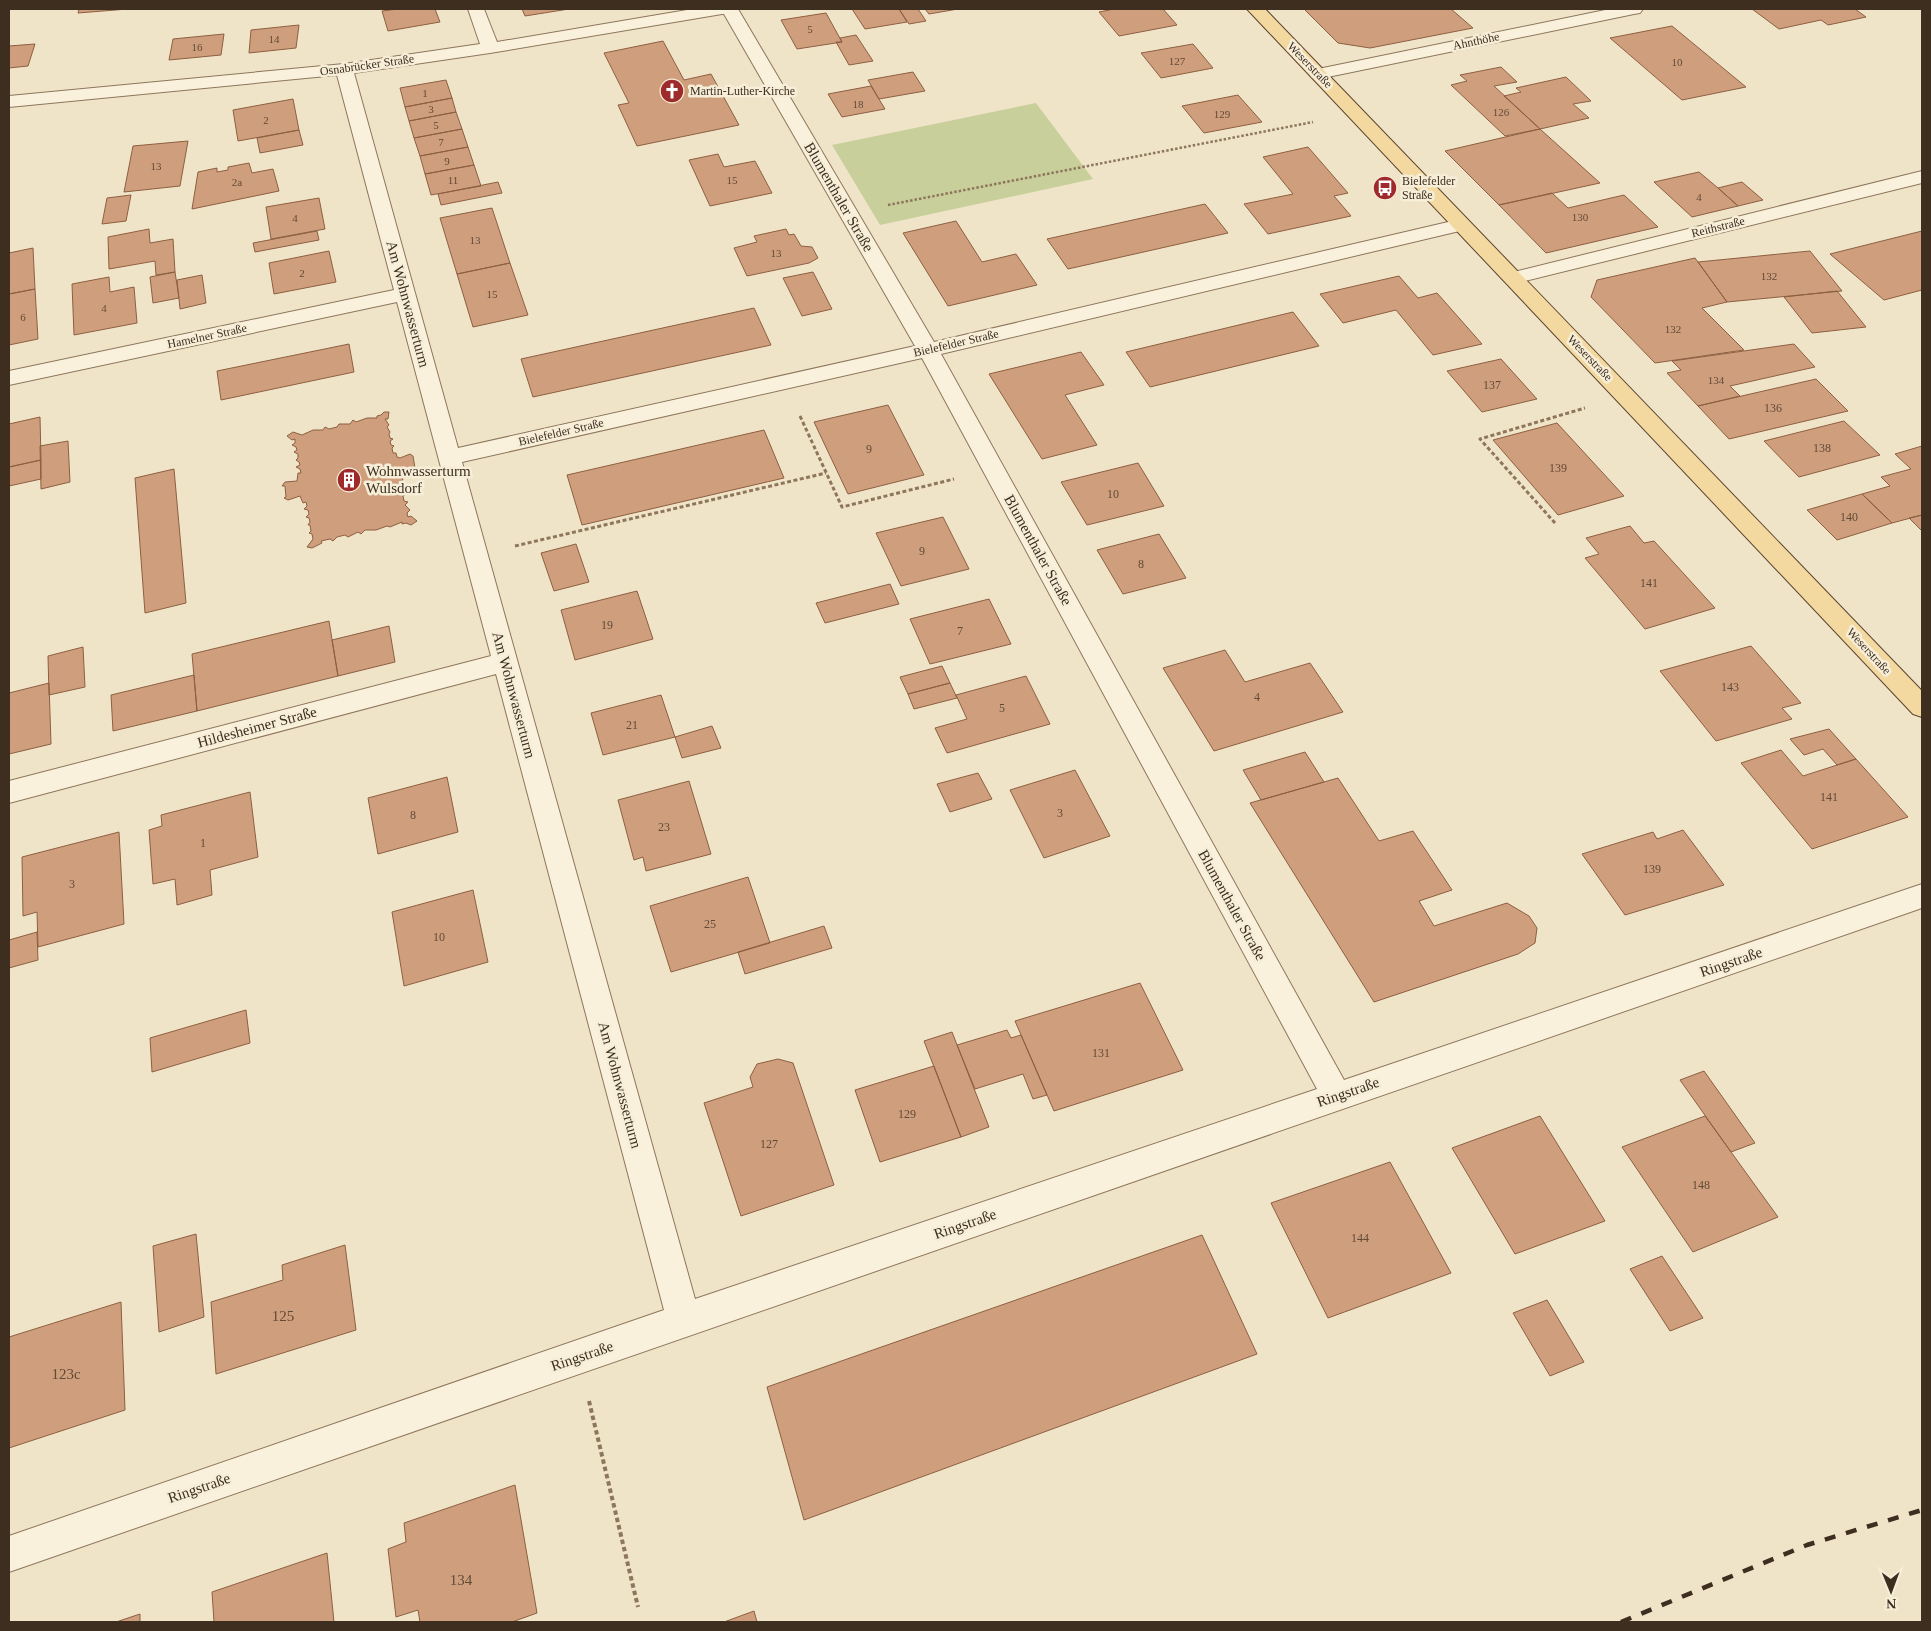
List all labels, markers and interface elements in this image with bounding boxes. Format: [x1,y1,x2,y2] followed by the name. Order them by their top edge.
[807,23,813,35] house number: 5
[1451,29,1501,53] street label: Ahnthöhe
[269,33,280,45] house number: 14
[1285,39,1335,91] street label: Weserstraße
[192,41,203,53] house number: 16
[319,51,415,79] street label: Osnabrücker Straße
[1169,55,1186,67] house number: 127
[1672,56,1683,68] house number: 10
[659,78,685,104] church icon: Martin-Luther-Kirche
[690,84,795,98] place label: Martin-Luther-Kirche
[422,87,428,99] house number: 1
[853,98,864,110] house number: 18
[428,103,434,115] house number: 3
[1493,106,1510,118] house number: 126
[1214,108,1231,120] house number: 129
[263,114,269,126] house number: 2
[433,119,439,131] house number: 5
[438,136,444,148] house number: 7
[801,139,877,255] street label: Blumenthaler Straße
[444,155,450,167] house number: 9
[151,160,162,172] house number: 13
[448,174,458,186] house number: 11
[727,174,738,186] house number: 15
[1402,174,1455,202] place label: Bielefelder Straße
[1372,175,1398,201] bus stop icon: Bielefelder Straße
[232,176,242,188] house number: 2a
[1696,191,1702,203] house number: 4
[1572,211,1589,223] house number: 130
[292,212,298,224] house number: 4
[1690,214,1746,240] street label: Reithstraße
[470,234,481,246] house number: 13
[383,239,433,369] street label: Am Wohnwasserturm
[771,247,782,259] house number: 13
[299,267,305,279] house number: 2
[1761,270,1777,282] house number: 132
[487,288,498,300] house number: 15
[101,302,107,314] house number: 4
[20,311,26,323] house number: 6
[166,321,248,351] street label: Hamelner Straße
[1665,323,1681,335] house number: 132
[912,326,1000,360] street label: Bielefelder Straße
[1565,332,1615,384] street label: Weserstraße
[1708,374,1725,386] house number: 134
[1483,378,1501,392] house number: 137
[1764,401,1782,415] house number: 136
[517,415,605,449] street label: Bielefelder Straße
[1813,441,1831,455] house number: 138
[866,442,872,456] house number: 9
[1549,461,1567,475] house number: 139
[366,463,471,496] place label: Wohnwasserturm Wulsdorf
[336,467,362,493] building icon: Wohnwasserturm Wulsdorf
[1107,487,1119,501] house number: 10
[1001,492,1075,608] street label: Blumenthaler Straße
[1840,510,1858,524] house number: 140
[919,544,925,558] house number: 9
[1138,557,1144,571] house number: 8
[1640,576,1658,590] house number: 141
[601,618,613,632] house number: 19
[957,624,963,638] house number: 7
[1844,625,1894,677] street label: Weserstraße
[489,630,539,760] street label: Am Wohnwasserturm
[1721,680,1739,694] house number: 143
[1254,690,1260,704] house number: 4
[999,701,1005,715] house number: 5
[196,703,319,751] street label: Hildesheimer Straße
[626,718,638,732] house number: 21
[1820,790,1838,804] house number: 141
[1057,806,1063,820] house number: 3
[410,808,416,822] house number: 8
[658,820,670,834] house number: 23
[200,836,206,850] house number: 1
[1195,847,1269,963] street label: Blumenthaler Straße
[1643,862,1661,876] house number: 139
[69,877,75,891] house number: 3
[704,917,716,931] house number: 25
[433,930,445,944] house number: 10
[1698,944,1765,980] street label: Ringstraße
[595,1020,645,1150] street label: Am Wohnwasserturm
[1092,1046,1110,1060] house number: 131
[1315,1074,1382,1110] street label: Ringstraße
[898,1107,916,1121] house number: 129
[760,1137,778,1151] house number: 127
[1692,1178,1710,1192] house number: 148
[932,1206,999,1242] street label: Ringstraße
[1351,1231,1369,1245] house number: 144
[272,1308,294,1324] house number: 125
[549,1338,616,1374] street label: Ringstraße
[51,1366,81,1382] house number: 123c
[166,1470,233,1506] street label: Ringstraße
[1866,1566,1916,1616] north arrow
[450,1572,473,1588] house number: 134
[1886,1596,1896,1611] text: N

